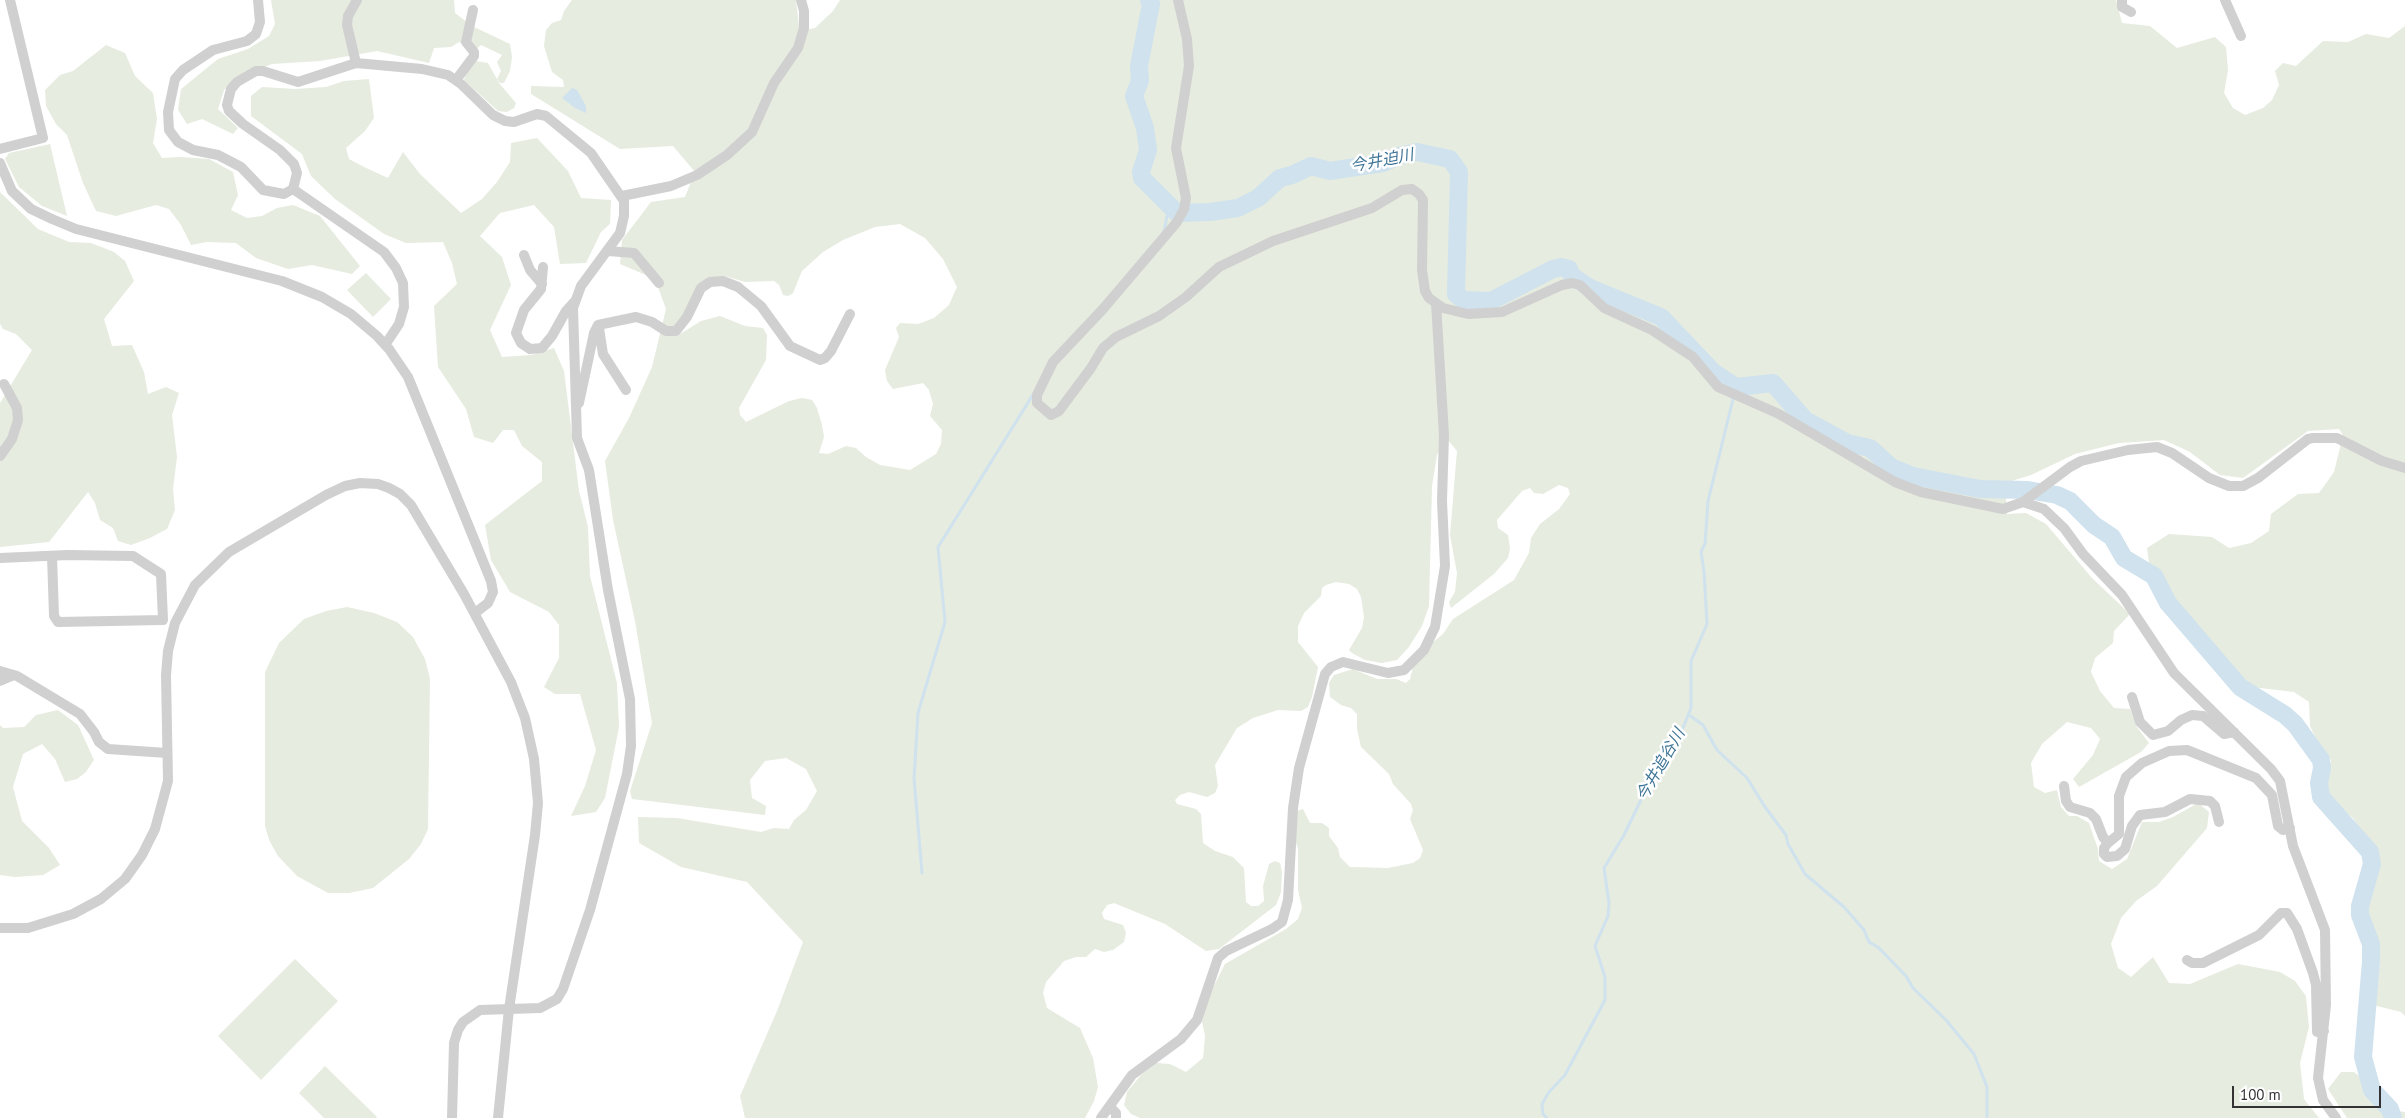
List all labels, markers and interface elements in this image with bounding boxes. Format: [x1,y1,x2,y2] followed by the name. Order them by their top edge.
[1349,145,1415,177] water label: 今井迫川
[1633,726,1689,804] water label: 今井追谷川
[2235,1076,2384,1108] scale bar
[2240,1085,2281,1104] text: 100 m

